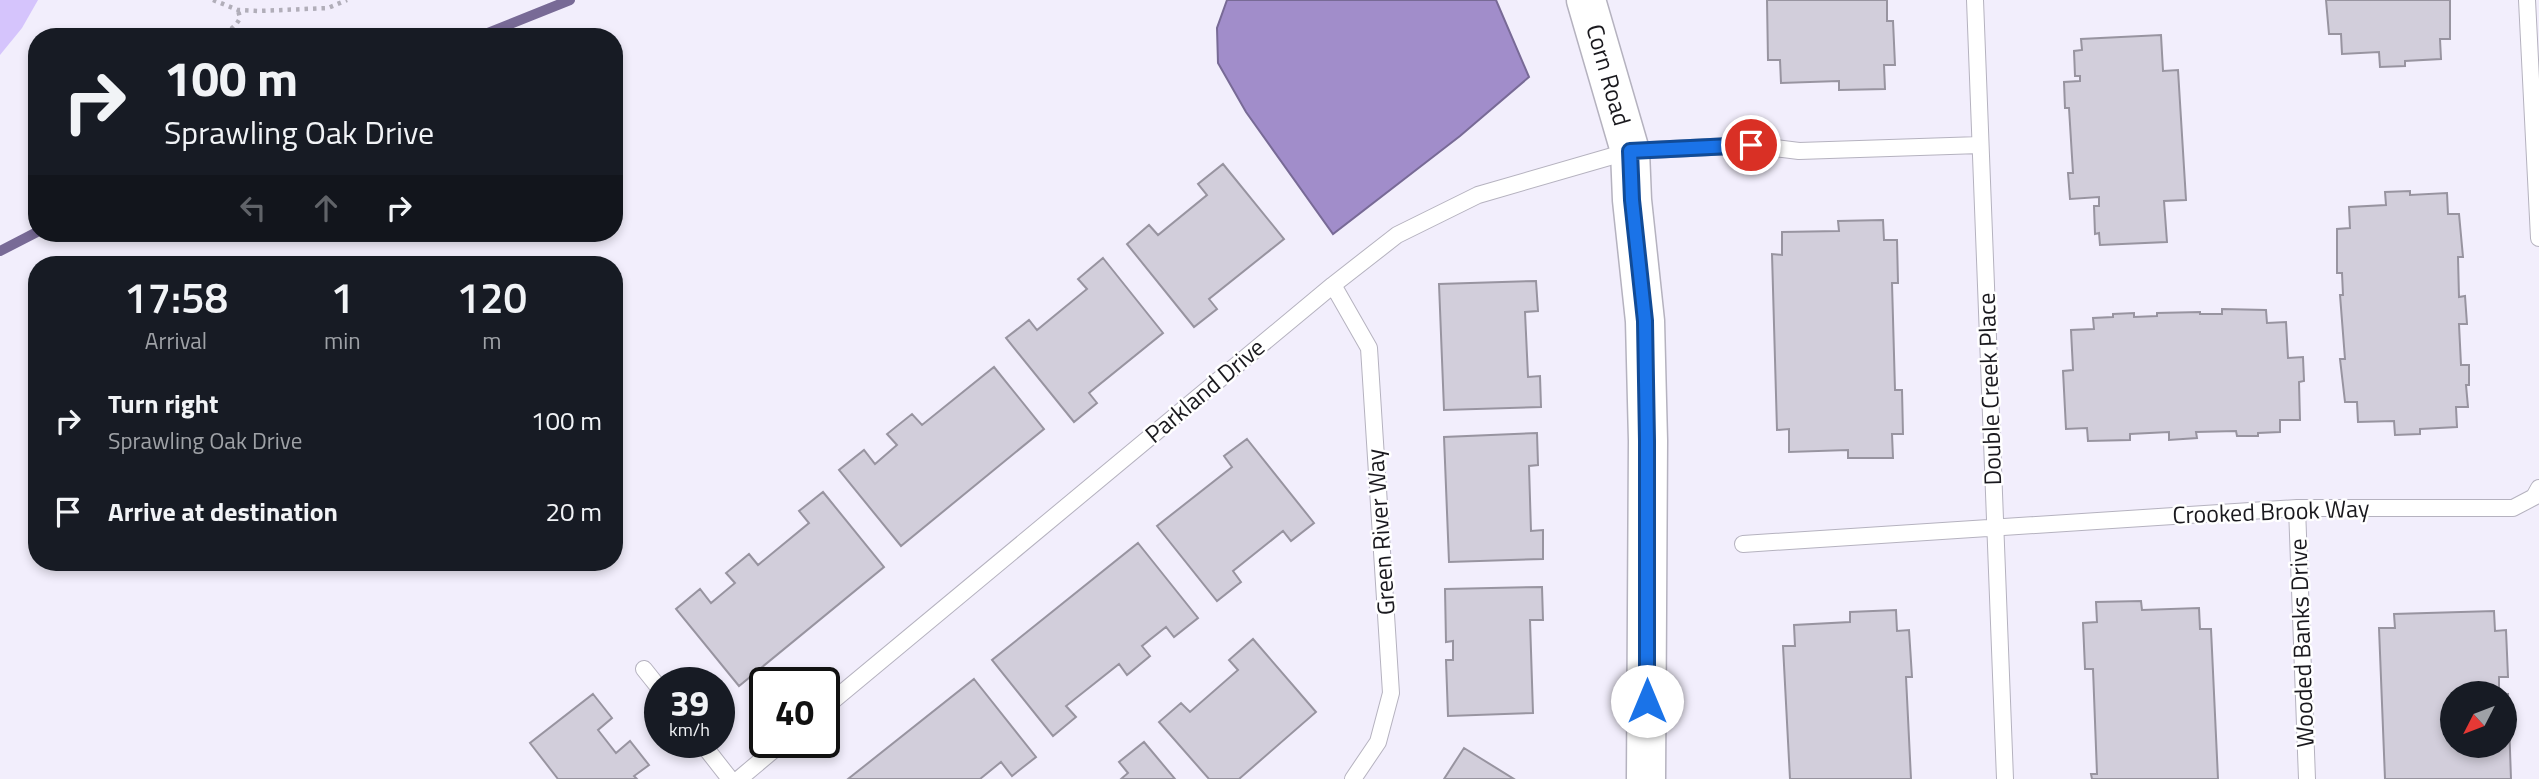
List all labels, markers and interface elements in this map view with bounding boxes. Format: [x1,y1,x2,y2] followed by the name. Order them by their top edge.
[1577,20,1641,130] street label: Corn Road
[164,40,298,115] text: 100 m
[49,56,140,147] icon: right
[164,108,434,156] text: Sprawling Oak Drive
[1721,115,1781,175] pin
[1732,126,1770,164] icon: arrive
[234,189,272,227] icon: left
[307,189,345,227] icon: ahead
[380,189,418,227] icon: right
[124,265,228,329] text: 17:58
[331,265,354,329] text: 1
[457,265,527,329] text: 120
[1968,292,2010,486] street label: Double Creek Place
[145,323,207,358] text: Arrival
[324,323,361,358] text: min
[482,323,501,358] text: m
[1137,329,1272,451] street label: Parkland Drive
[108,384,219,423] text: Turn right
[531,401,602,440] text: 100 m
[49,402,87,440] icon: right
[108,423,302,458] text: Sprawling Oak Drive
[1356,447,1404,616] street label: Green River Way
[2172,490,2370,532] street label: Crooked Brook Way
[108,492,338,531] text: Arrive at destination
[545,492,602,531] text: 20 m
[49,493,87,531] icon: arrive
[2279,538,2323,748] street label: Wooded Banks Drive
[1610,664,1684,738] position arrow
[749,667,840,758] speed limit sign: 40
[670,676,709,730] text: 39
[2440,681,2516,758] north arrow
[2440,681,2517,758] map controls
[669,716,710,743] text: km/h

